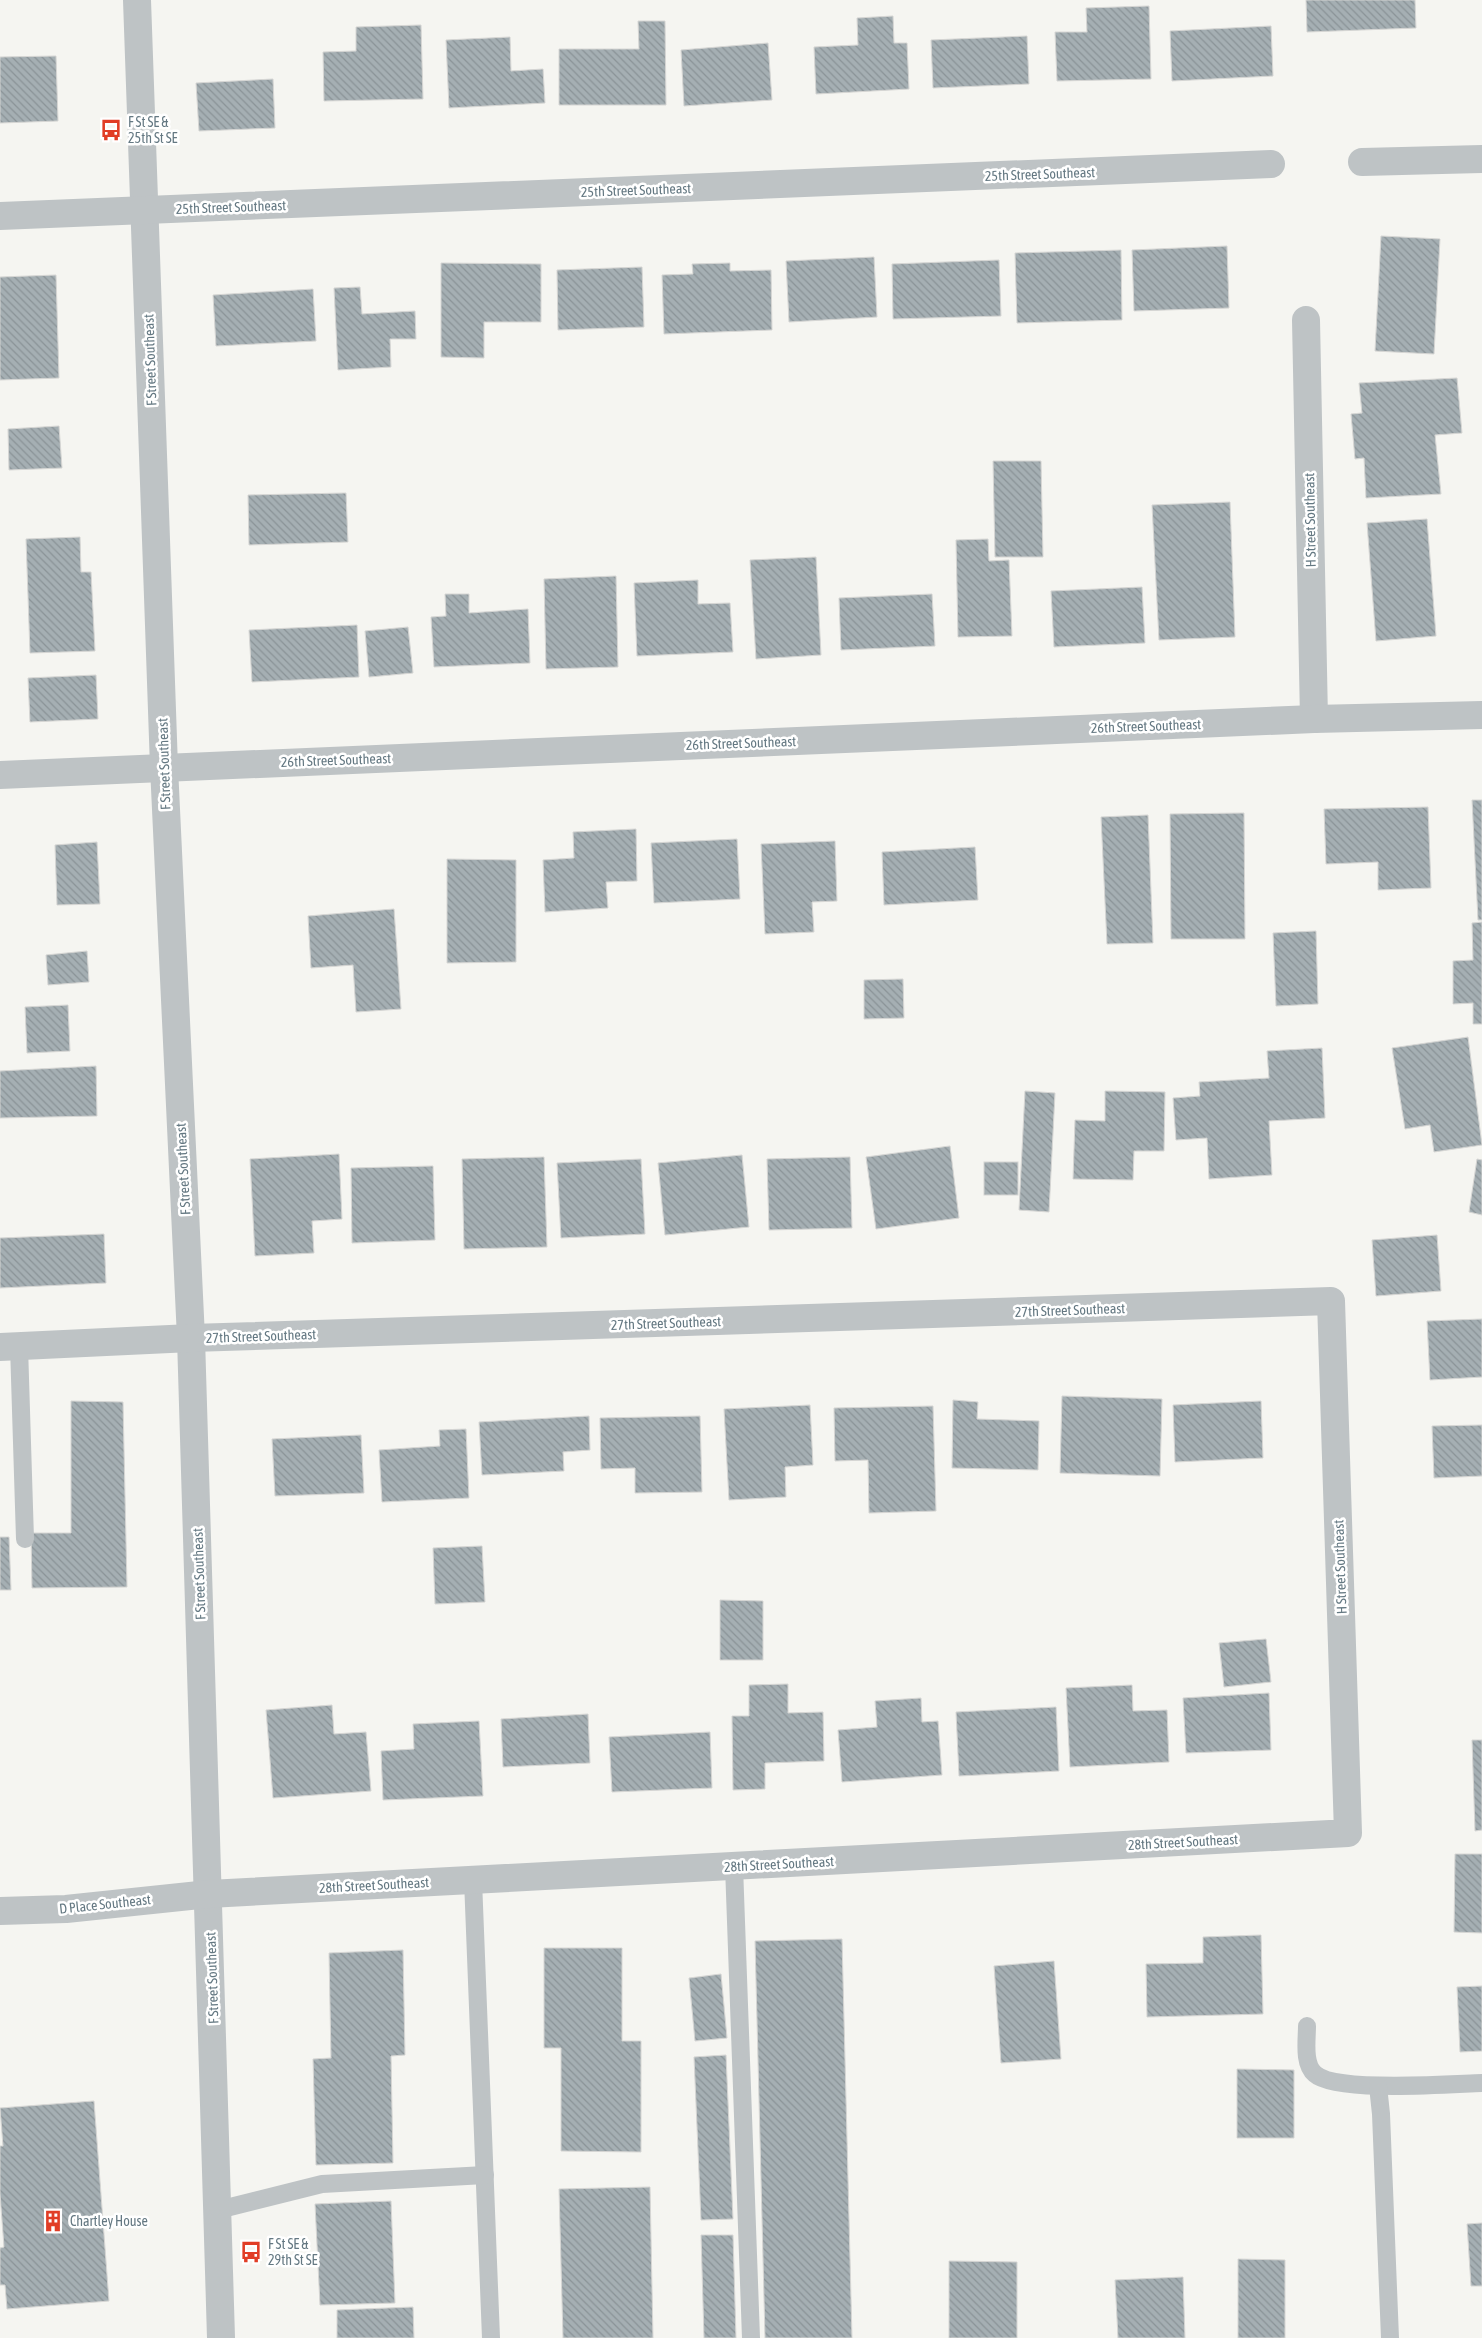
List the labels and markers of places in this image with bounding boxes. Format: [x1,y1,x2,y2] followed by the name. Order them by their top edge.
[128,114,178,146] place label: F St SE & 25th St SE
[98,117,124,143] bus stop icon: F St SE & 25th St SE
[40,2208,66,2234] building icon: Chartley House
[70,2213,148,2229] place label: Chartley House
[268,2236,318,2268] place label: F St SE & 29th St SE
[238,2239,264,2265] bus stop icon: F St SE & 29th St SE

